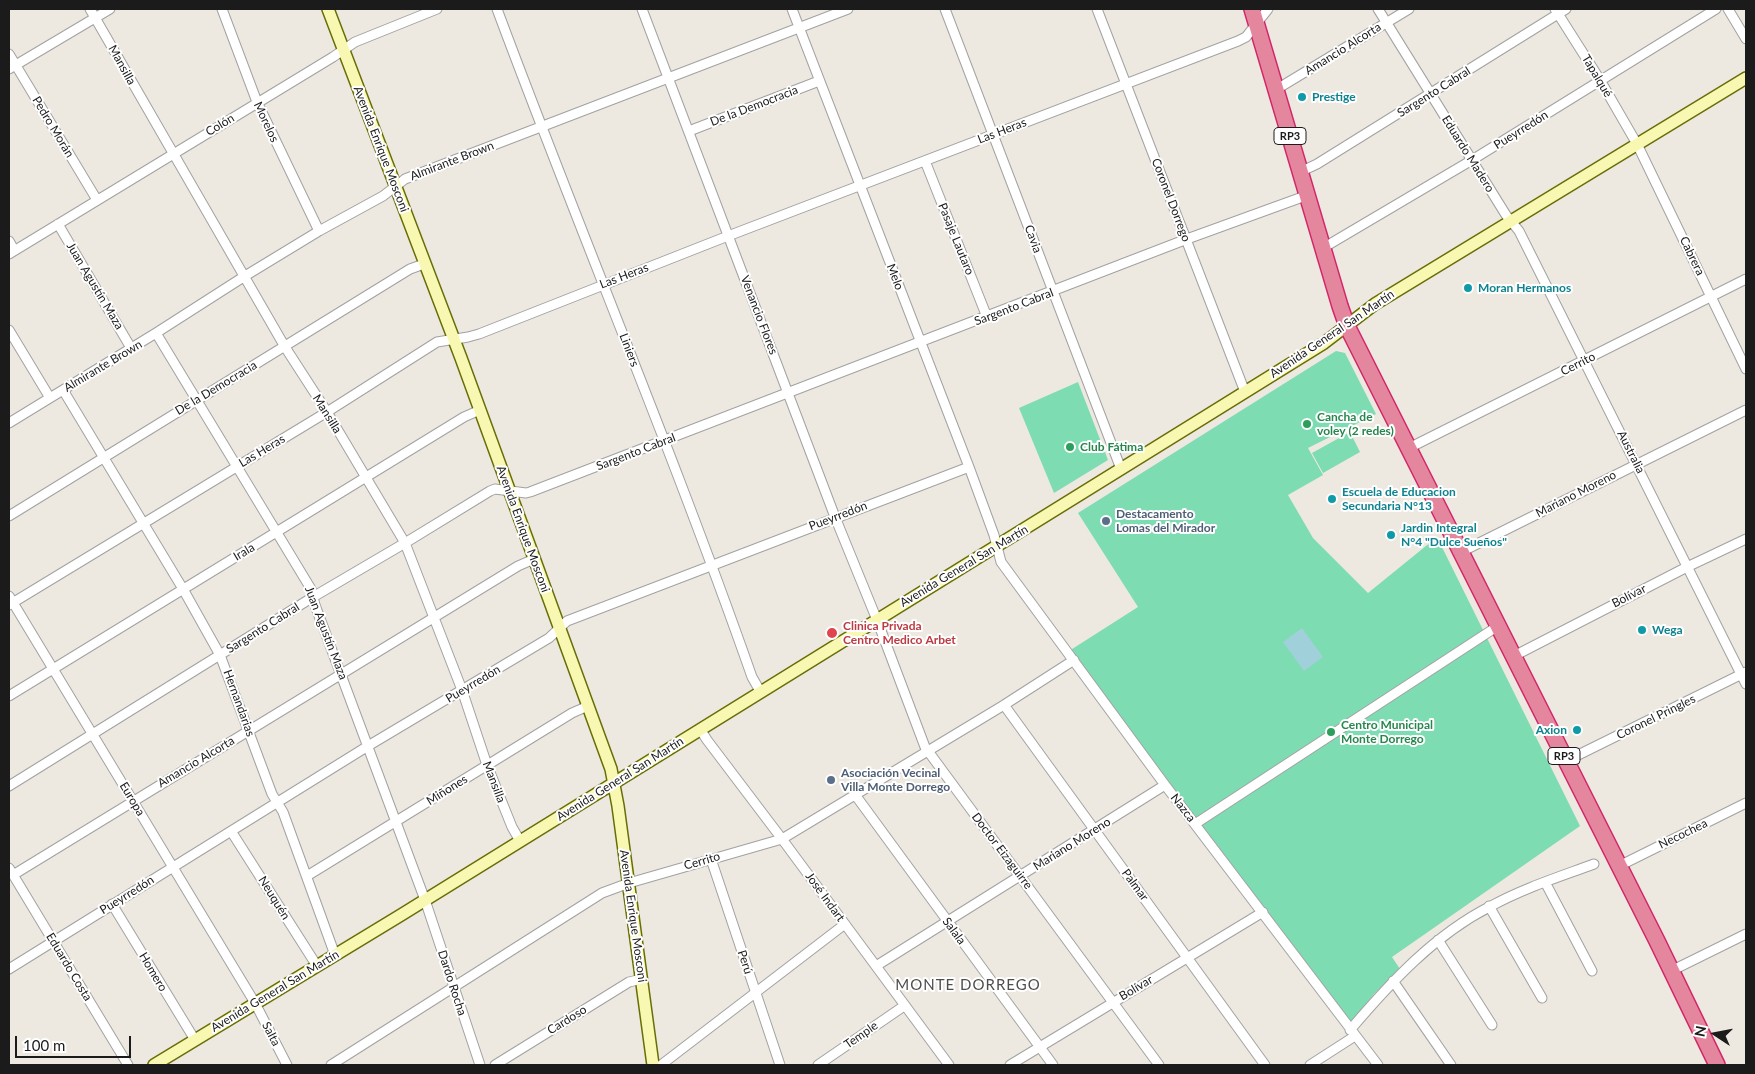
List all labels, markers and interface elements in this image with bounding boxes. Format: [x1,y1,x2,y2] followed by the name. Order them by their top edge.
[1302,20,1384,78] street label: Amancio Alcorta
[105,43,139,87] street label: Mansilla
[1579,52,1615,100] street label: Tapalqué
[1395,64,1473,120] street label: Sargento Cabral
[708,83,800,129] street label: De la Democracia
[350,84,412,214] street label: Avenida Enrique Mosconi
[1312,90,1356,104] place label: Prestige
[1296,91,1308,103] marker: Prestige
[29,94,77,160] street label: Pedro Morán
[250,99,282,145] street label: Morelos
[1491,108,1551,152] street label: Pueyrredón
[203,111,237,139] street label: Colón
[1439,113,1497,195] street label: Eduardo Madero
[976,115,1028,147] street label: Las Heras
[1274,128,1306,144] road number: RP3
[408,138,496,184] street label: Almirante Brown
[1148,156,1194,244] street label: Coronel Dorrego
[935,201,977,277] street label: Pasaje Lautaro
[1021,223,1045,255] street label: Cavia
[1676,234,1708,278] street label: Cabrera
[63,240,127,332] street label: Juan Agustín Maza
[598,260,650,292] street label: Las Heras
[883,262,907,292] street label: Melo
[737,274,781,356] street label: Venancio Flores
[1478,281,1571,295] place label: Moran Hermanos
[1462,282,1474,294] marker: Moran Hermanos
[972,285,1056,329] street label: Sargento Cabral
[1267,287,1397,381] street label: Avenida General San Martín
[616,331,642,369] street label: Liniers
[61,337,145,395] street label: Almirante Brown
[1558,349,1598,379] street label: Cerrito
[172,358,260,418] street label: De la Democracia
[309,392,345,436] street label: Mansilla
[1317,410,1394,438] place label: Cancha de voley (2 redes)
[1301,418,1313,430] marker: Cancha de voley (2 redes)
[1614,428,1648,476] street label: Australia
[594,430,678,474] street label: Sargento Cabral
[236,432,288,470] street label: Las Heras
[1080,440,1143,454] place label: Club Fátima
[1064,441,1076,453] marker: Club Fátima
[493,464,553,594] street label: Avenida Enrique Mosconi
[1533,468,1619,520] street label: Mariano Moreno
[1342,485,1456,513] place label: Escuela de Educacion Secundaria N°13
[1326,493,1338,505] marker: Escuela de Educacion Secundaria N°13
[807,498,869,534] street label: Pueyrredón
[1116,507,1215,535] place label: Destacamento Lomas del Mirador
[1100,515,1112,527] marker: Destacamento Lomas del Mirador
[1401,521,1507,549] place label: Jardin Integral N°4 "Dulce Sueños"
[897,522,1031,610] street label: Avenida General San Martín
[1385,529,1397,541] marker: Jardin Integral N°4 "Dulce Sueños"
[231,540,257,564] street label: Irala
[1609,581,1649,611] street label: Bolívar
[302,584,350,682] street label: Juan Agustín Maza
[224,600,302,656] street label: Sargento Cabral
[843,619,956,647] place label: Clinica Privada Centro Medico Arbet
[1652,623,1683,637] place label: Wega
[1636,624,1648,636] marker: Wega
[825,626,839,640] marker: Clinica Privada Centro Medico Arbet
[443,662,503,706] street label: Pueyrredón
[220,668,258,738] street label: Hernandarias
[1614,692,1698,742] street label: Coronel Pringles
[1341,718,1433,746] place label: Centro Municipal Monte Dorrego
[1536,723,1567,737] place label: Axion
[1571,724,1583,736] marker: Axion
[1325,726,1337,738] marker: Centro Municipal Monte Dorrego
[155,733,237,791] street label: Amancio Alcorta
[554,734,686,824] street label: Avenida General San Martín
[1548,748,1580,764] road number: RP3
[480,759,508,805] street label: Mansilla
[841,766,950,794] place label: Asociación Vecinal Villa Monte Dorrego
[424,772,470,808] street label: Miñones
[825,774,837,786] marker: Asociación Vecinal Villa Monte Dorrego
[116,779,148,819] street label: Europa
[1167,791,1199,825] street label: Nazca
[969,810,1035,892] street label: Doctor Eizaguirre
[1031,814,1113,874] street label: Mariano Moreno
[1656,816,1710,852] street label: Necochea
[617,849,649,983] street label: Avenida Enrique Mosconi
[682,849,722,873] street label: Cerrito
[1119,866,1151,904] street label: Palmar
[802,869,848,925] street label: José Indart
[97,873,157,917] street label: Pueyrredón
[255,874,293,922] street label: Neuquén
[939,915,969,947] street label: Salala
[43,930,95,1004] street label: Eduardo Costa
[208,947,342,1035] street label: Avenida General San Martín
[435,948,469,1018] street label: Dardo Rocha
[734,948,756,976] street label: Perú
[136,950,170,994] street label: Homero
[1117,972,1155,1004] street label: Bolívar
[894,976,1042,994] district label: MONTE DORREGO
[545,1002,589,1038] street label: Cardoso
[1690,1009,1740,1059] north arrow
[841,1018,881,1052] street label: Temple
[259,1019,283,1049] street label: Salta
[1690,1024,1709,1038] text: N
[18,1026,134,1058] scale bar
[23,1036,65,1054] text: 100 m

